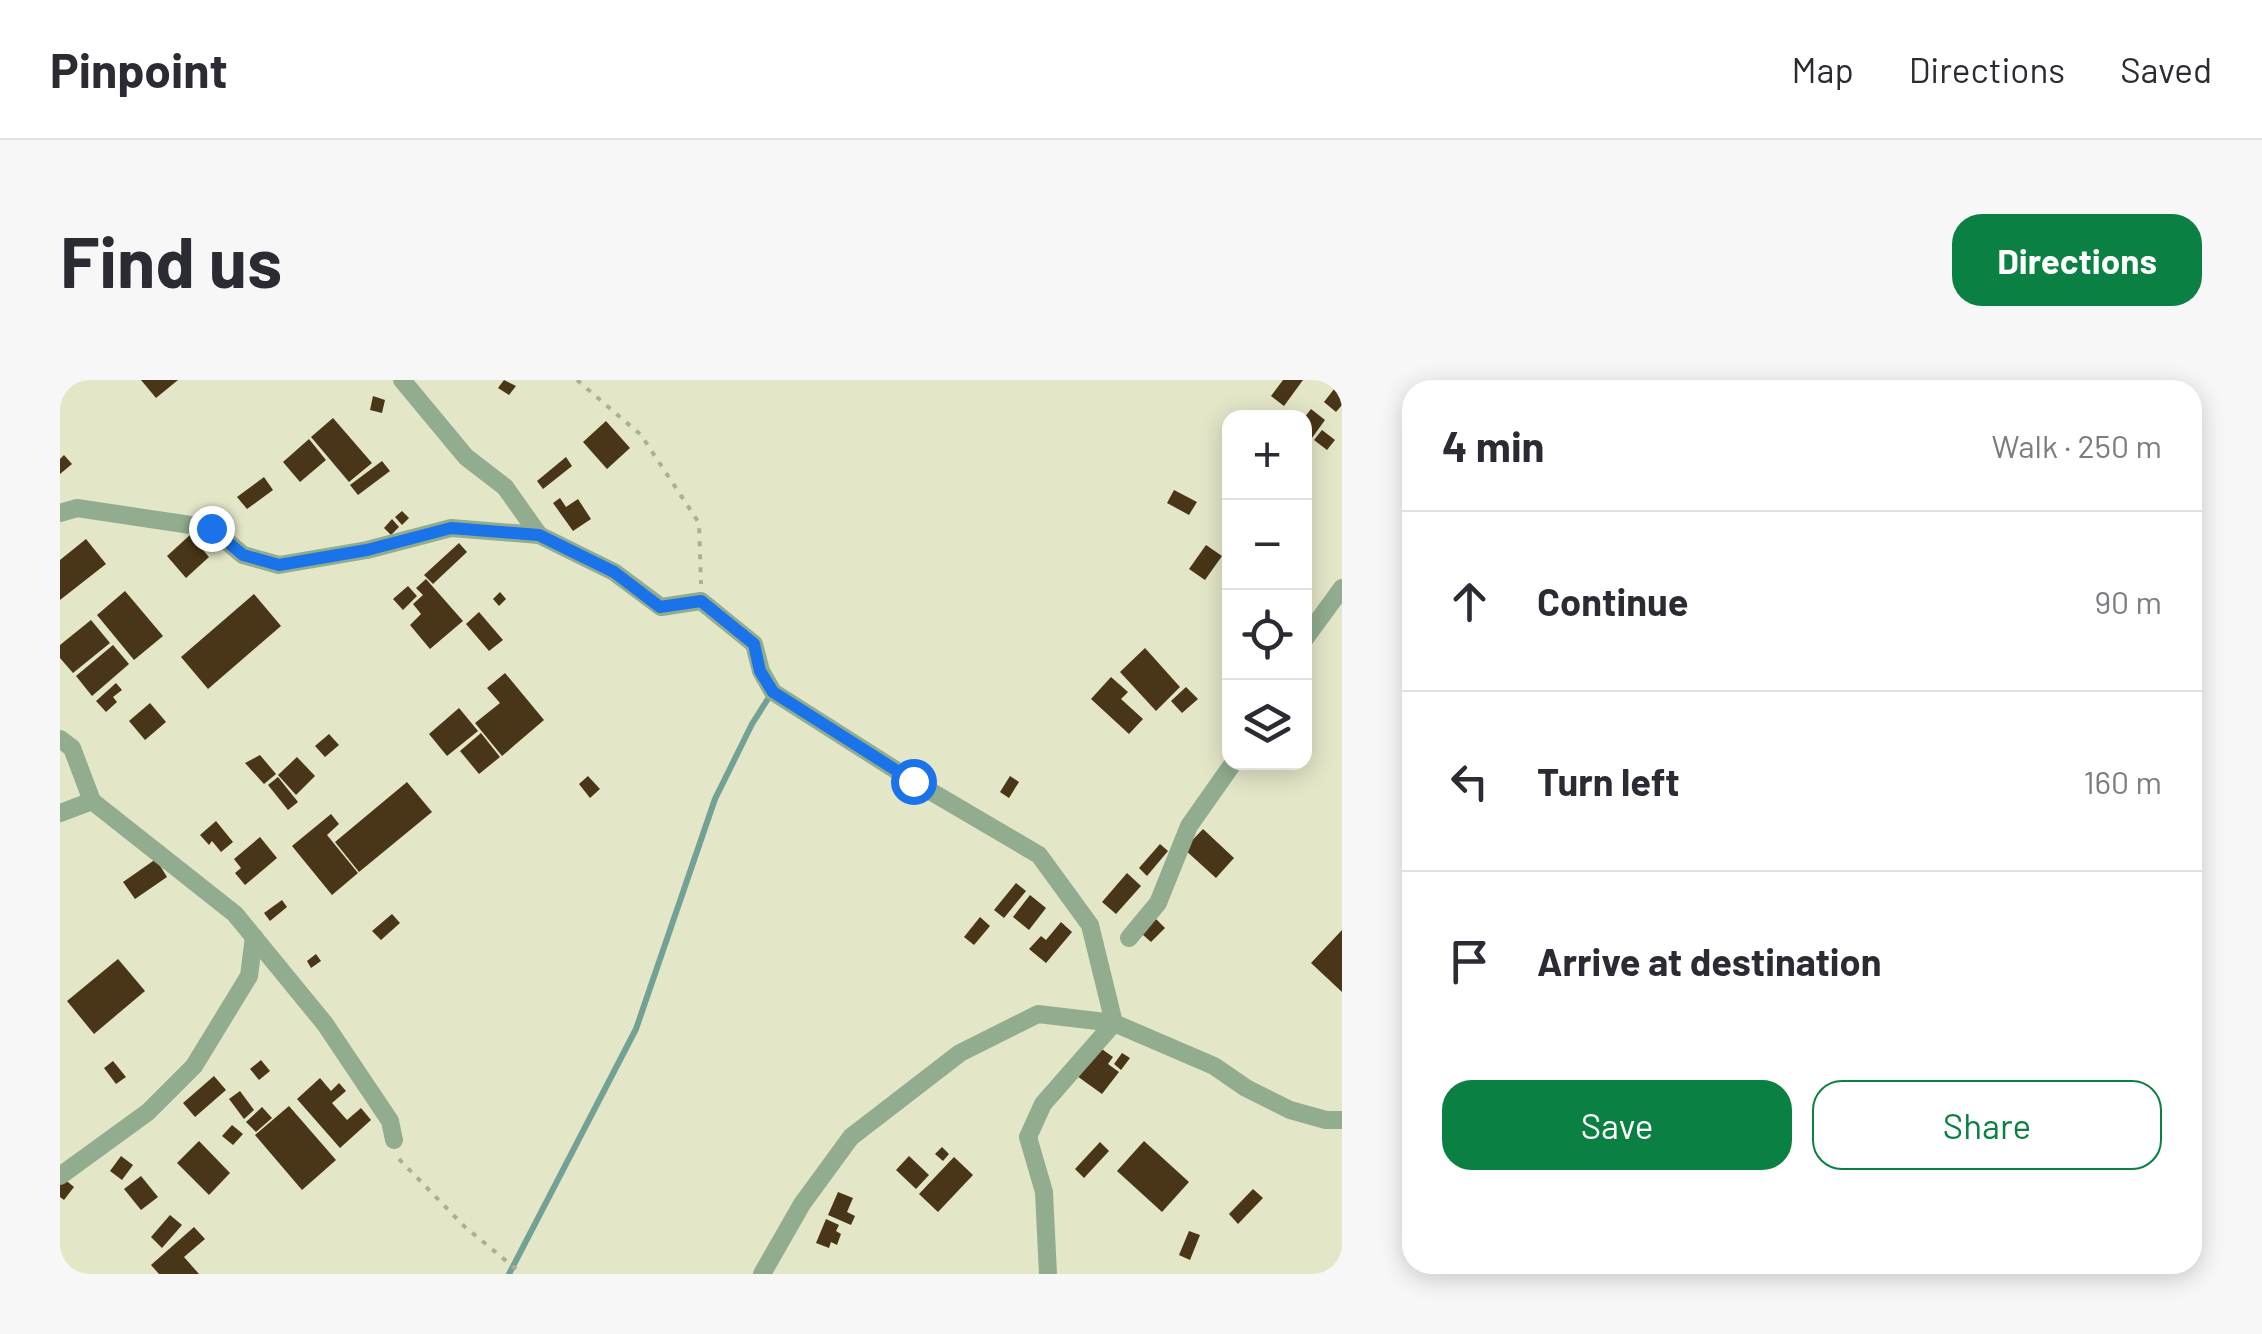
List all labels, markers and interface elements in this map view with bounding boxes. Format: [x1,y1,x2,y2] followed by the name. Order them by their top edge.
[50,40,228,98] text: Pinpoint
[1792,48,1854,90] text: Map
[1909,48,2065,90] text: Directions
[2120,48,2212,90] text: Saved
[1952,214,2202,306] button: Directions
[60,218,282,302] text: Find us
[1222,410,1312,770] map controls
[1222,410,1312,500] button: +
[1442,420,1545,470] text: 4 min
[1992,426,2162,464] text: Walk · 250 m
[1222,500,1312,590] button: −
[189,506,235,552] route end
[1442,574,1497,629] icon: ahead
[1537,578,1688,624] text: Continue
[2094,582,2162,620] text: 90 m
[1222,590,1312,680] button: locate
[1222,680,1312,770] button: layers
[1442,754,1497,809] icon: left
[1537,758,1680,804] text: Turn left
[891,759,937,805] route start
[2083,762,2162,800] text: 160 m
[1442,934,1497,989] icon: arrive
[1537,938,1882,984] text: Arrive at destination
[1442,1080,1792,1170] button: Save
[1812,1080,2162,1170] button: Share

